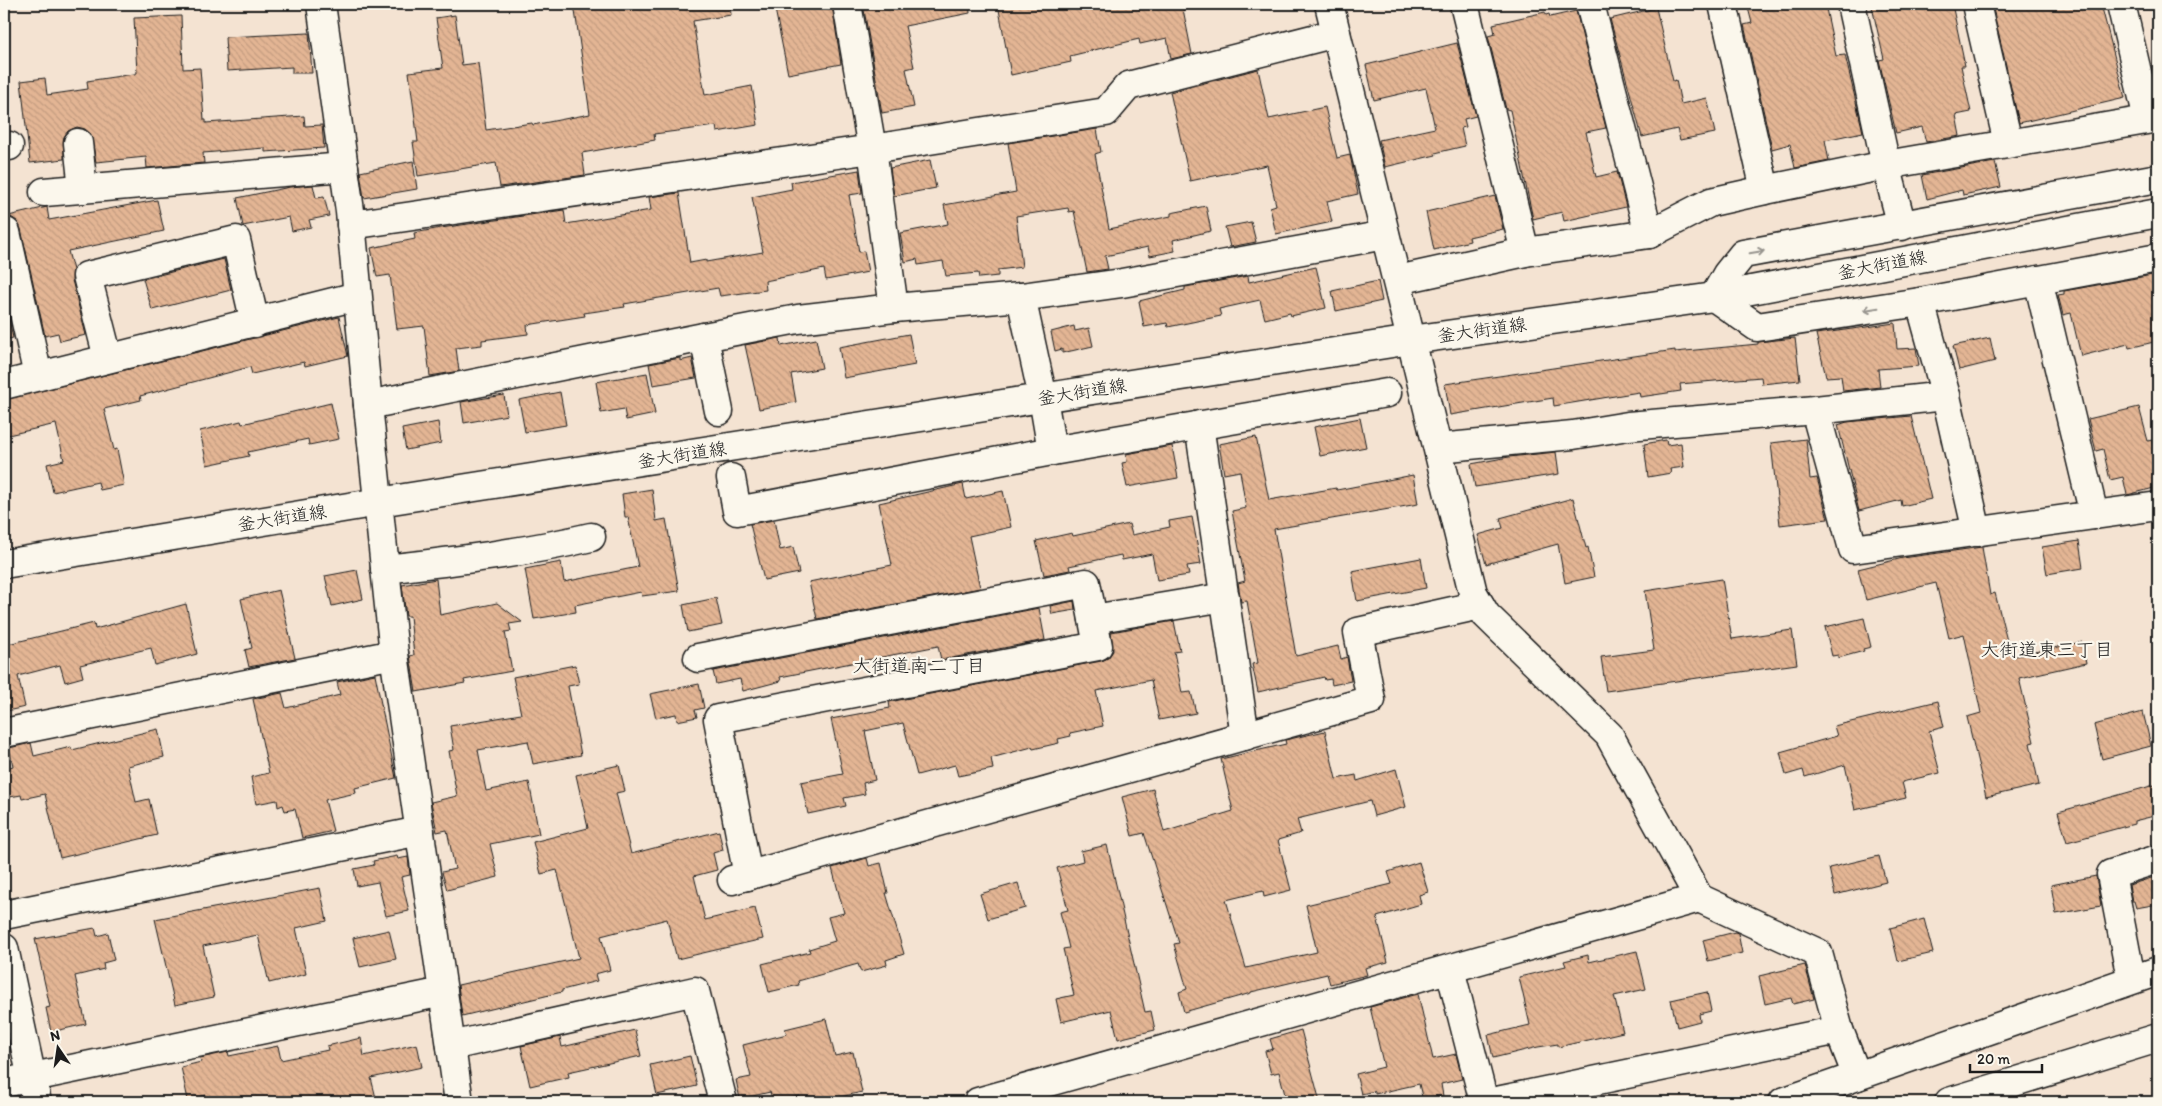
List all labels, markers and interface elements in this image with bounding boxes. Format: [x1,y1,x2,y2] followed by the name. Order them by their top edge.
[1749,246,1765,256] one-way arrow
[1836,246,1928,284] street label: 釜大街道線
[1864,305,1880,315] one-way arrow
[1436,313,1528,347] street label: 釜大街道線
[1036,374,1128,410] street label: 釜大街道線
[636,437,728,473] street label: 釜大街道線
[236,500,328,536] street label: 釜大街道線
[1980,638,2114,661] district label: 大街道東三丁目
[852,654,986,677] district label: 大街道南二丁目
[32,1024,82,1074] north arrow
[49,1026,62,1045] text: N
[1970,1041,2042,1073] scale bar
[1977,1050,2011,1068] text: 20 m

